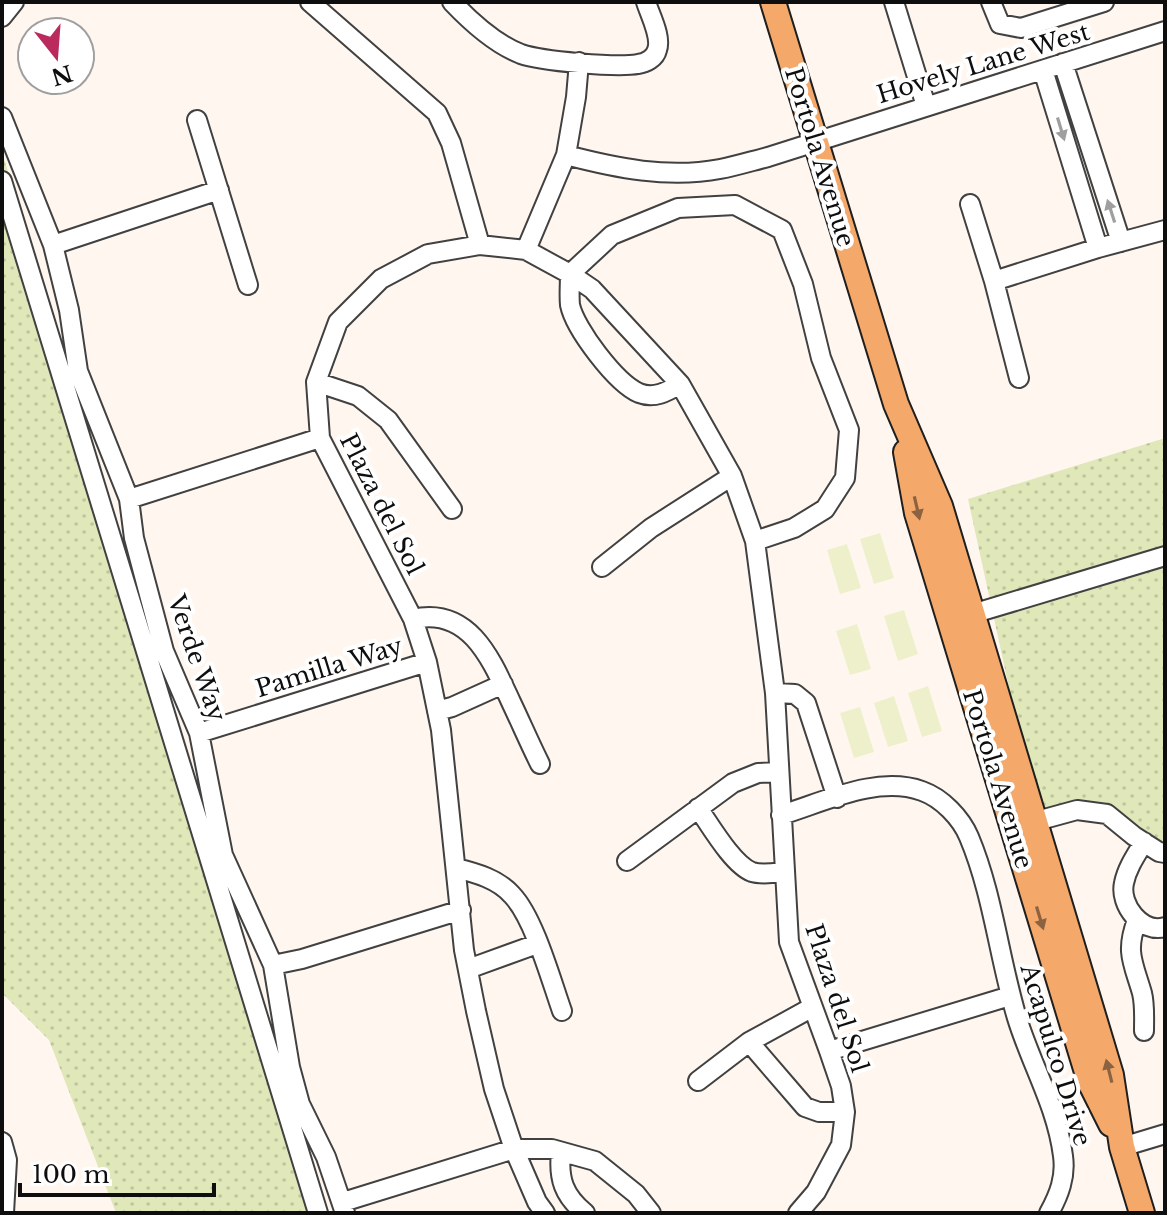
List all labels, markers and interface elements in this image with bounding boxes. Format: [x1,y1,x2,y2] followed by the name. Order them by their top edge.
[16,16,96,96] north arrow
[873,17,1093,109] street label: Hovely Lane West
[48,59,76,91] text: N
[779,64,861,250] street label: Portola Avenue
[1055,117,1068,141] one-way arrow
[1105,198,1117,222] one-way arrow
[334,429,430,580] street label: Plaza del Sol
[911,496,924,521] one-way arrow
[161,590,232,726] street label: Verde Way
[252,631,407,703] street label: Pamilla Way
[957,686,1039,872] street label: Portola Avenue
[1034,906,1047,930] one-way arrow
[799,920,875,1076] street label: Plaza del Sol
[1014,960,1097,1149] street label: Acapulco Drive
[1103,1058,1115,1083] one-way arrow
[20,1147,214,1197] scale bar
[32,1160,110,1189] text: 100 m

